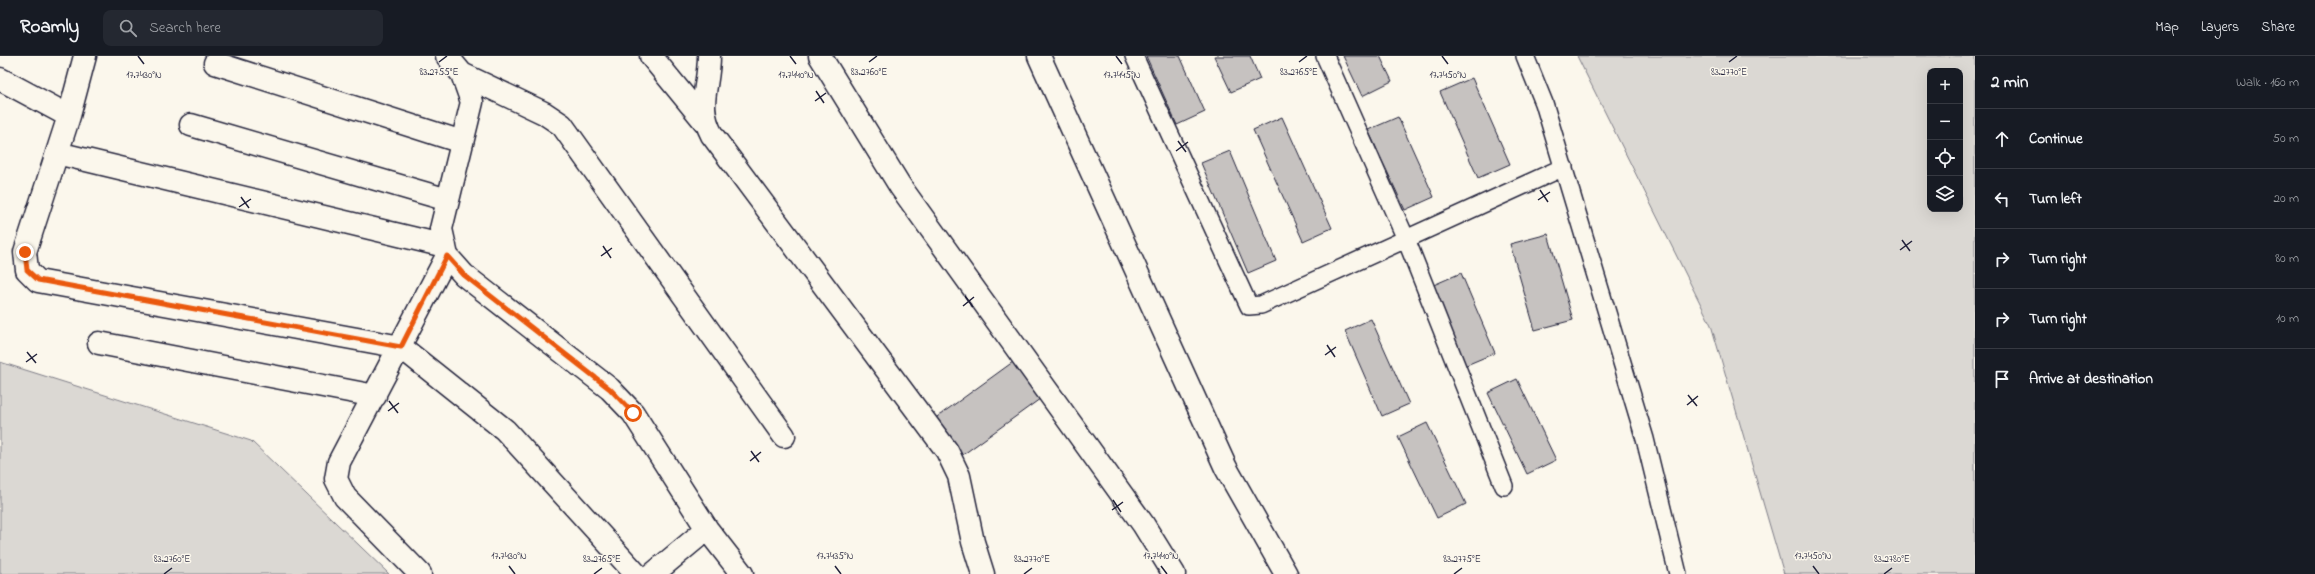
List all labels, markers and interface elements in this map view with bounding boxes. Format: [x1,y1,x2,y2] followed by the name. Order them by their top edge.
[103,10,383,46] search box
[20,14,79,41] text: Roamly
[117,17,139,39] icon: search
[149,17,221,39] text: Search here
[2155,17,2179,38] text: Map
[2201,17,2239,38] text: Layers
[2261,17,2295,38] text: Share
[419,65,459,80] text: 83.2755°E
[851,65,887,80] text: 83.2760°E
[1280,65,1318,80] text: 83.2765°E
[1711,65,1747,80] text: 83.2770°E
[126,68,162,83] text: 17.7430°N
[778,68,814,83] text: 17.7440°N
[1104,68,1141,83] text: 17.7445°N
[1429,68,1467,83] text: 17.7450°N
[1927,68,1963,212] map controls
[1927,68,1963,104] button: +
[1991,70,2028,95] text: 2 min
[2236,73,2299,92] text: Walk · 160 m
[1927,104,1963,140] button: −
[1991,128,2013,150] icon: ahead
[2029,128,2083,150] text: Continue
[2273,129,2299,148] text: 50 m
[1927,140,1963,176] button: locate
[1927,176,1963,212] button: layers
[1991,188,2013,210] icon: left
[2029,188,2082,210] text: Turn left
[2274,189,2299,208] text: 20 m
[16,243,34,261] route end
[1991,248,2013,270] icon: right
[2029,248,2087,270] text: Turn right
[2275,249,2299,268] text: 80 m
[1991,308,2013,330] icon: right
[2029,308,2087,330] text: Turn right
[2276,309,2299,328] text: 10 m
[1991,368,2013,390] icon: arrive
[2029,368,2153,390] text: Arrive at destination
[624,404,642,422] route start
[491,549,527,564] text: 17.7430°N
[817,549,854,564] text: 17.7435°N
[1143,549,1179,564] text: 17.7440°N
[1794,549,1832,564] text: 17.7450°N
[154,552,190,567] text: 83.2760°E
[583,552,621,567] text: 83.2765°E
[1014,552,1050,567] text: 83.2770°E
[1443,552,1481,567] text: 83.2775°E
[1874,552,1910,567] text: 83.2780°E

